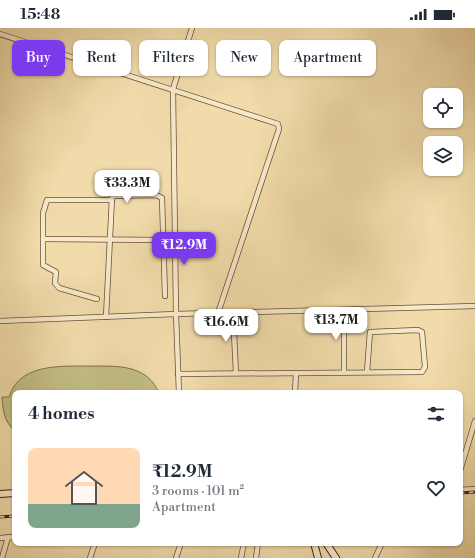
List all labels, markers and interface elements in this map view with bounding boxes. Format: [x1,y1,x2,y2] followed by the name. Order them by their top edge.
[20,5,60,24] text: 15:48
[12,40,65,76] chip: Buy
[73,40,131,76] chip: Rent
[139,40,208,76] chip: Filters
[216,40,271,76] chip: New
[279,40,376,76] chip: Apartment
[423,88,463,176] map controls
[423,88,463,128] button: locate
[423,136,463,176] button: layers
[94,170,160,204] pin: ₹33.3M
[104,175,150,191] text: ₹33.3M
[151,232,217,266] pin: ₹12.9M
[161,237,207,253] text: ₹12.9M
[303,307,369,341] pin: ₹13.7M
[193,309,259,343] pin: ₹16.6M
[313,312,359,328] text: ₹13.7M
[203,314,249,330] text: ₹16.6M
[28,403,95,425] text: 4 homes
[425,403,447,425] icon: filters
[152,461,213,483] text: ₹12.9M
[60,464,108,512] icon: home
[425,477,447,499] icon: heart
[152,483,244,499] text: 3 rooms · 101 m²
[152,499,216,515] text: Apartment

